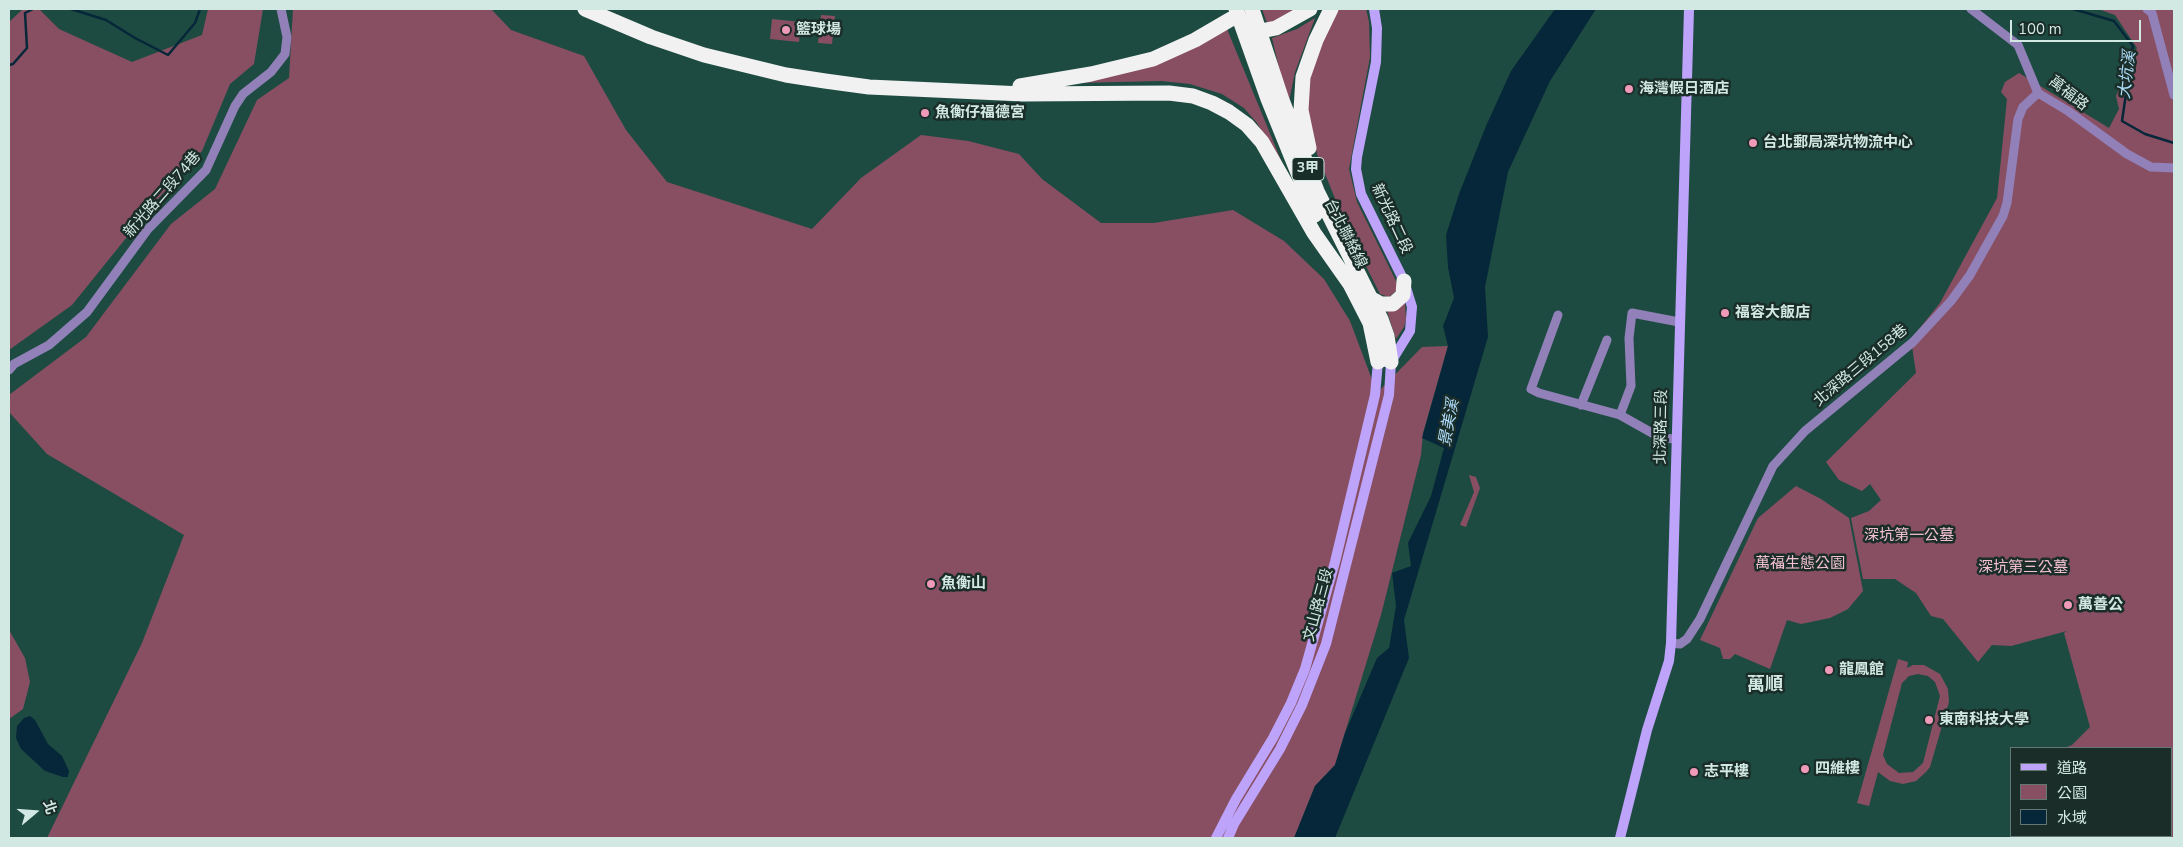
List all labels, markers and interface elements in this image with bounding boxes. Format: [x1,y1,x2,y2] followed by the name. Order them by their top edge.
[2013,10,2144,42] scale bar
[2018,19,2062,39] text: 100 m
[796,21,841,39] place label: 籃球場
[780,24,792,36] marker: 籃球場
[2116,50,2140,100] water label: 大坑溪
[2045,73,2091,115] street label: 萬福路
[1639,80,1729,98] place label: 海灣假日酒店
[1623,83,1635,95] marker: 海灣假日酒店
[935,104,1025,122] place label: 魚衡仔福德宮
[919,107,931,119] marker: 魚衡仔福德宮
[1763,134,1913,152] place label: 台北郵局深坑物流中心
[1747,137,1759,149] marker: 台北郵局深坑物流中心
[121,148,205,242] street label: 新光路二段74巷
[1292,157,1324,180] road number: 3甲
[1367,181,1415,257] street label: 新光路二段
[1320,197,1370,271] street label: 台北聯絡線
[1735,304,1810,322] place label: 福容大飯店
[1719,307,1731,319] marker: 福容大飯店
[1810,322,1912,410] street label: 北深路三段158巷
[1652,389,1672,465] street label: 北深路三段
[1436,398,1464,448] water label: 景美溪
[1864,527,1954,545] park label: 深坑第一公墓
[1755,555,1845,573] park label: 萬福生態公園
[1978,559,2068,577] park label: 深坑第三公墓
[1301,566,1337,644] street label: 文山路三段
[941,575,986,593] place label: 魚衡山
[925,578,937,590] marker: 魚衡山
[2078,596,2123,614] place label: 萬善公
[2062,599,2074,611] marker: 萬善公
[1839,661,1884,679] place label: 龍鳳館
[1823,664,1835,676] marker: 龍鳳館
[1747,675,1783,697] district label: 萬順
[1939,711,2029,729] place label: 東南科技大學
[1923,714,1935,726] marker: 東南科技大學
[2010,747,2173,837] legend
[2057,758,2087,778] text: 道路
[1815,760,1860,778] place label: 四維樓
[1704,763,1749,781] place label: 志平樓
[1799,763,1811,775] marker: 四維樓
[1688,766,1700,778] marker: 志平樓
[2057,783,2087,803] text: 公園
[10,787,60,837] north arrow
[39,798,61,817] text: 北
[2057,808,2087,828] text: 水域

